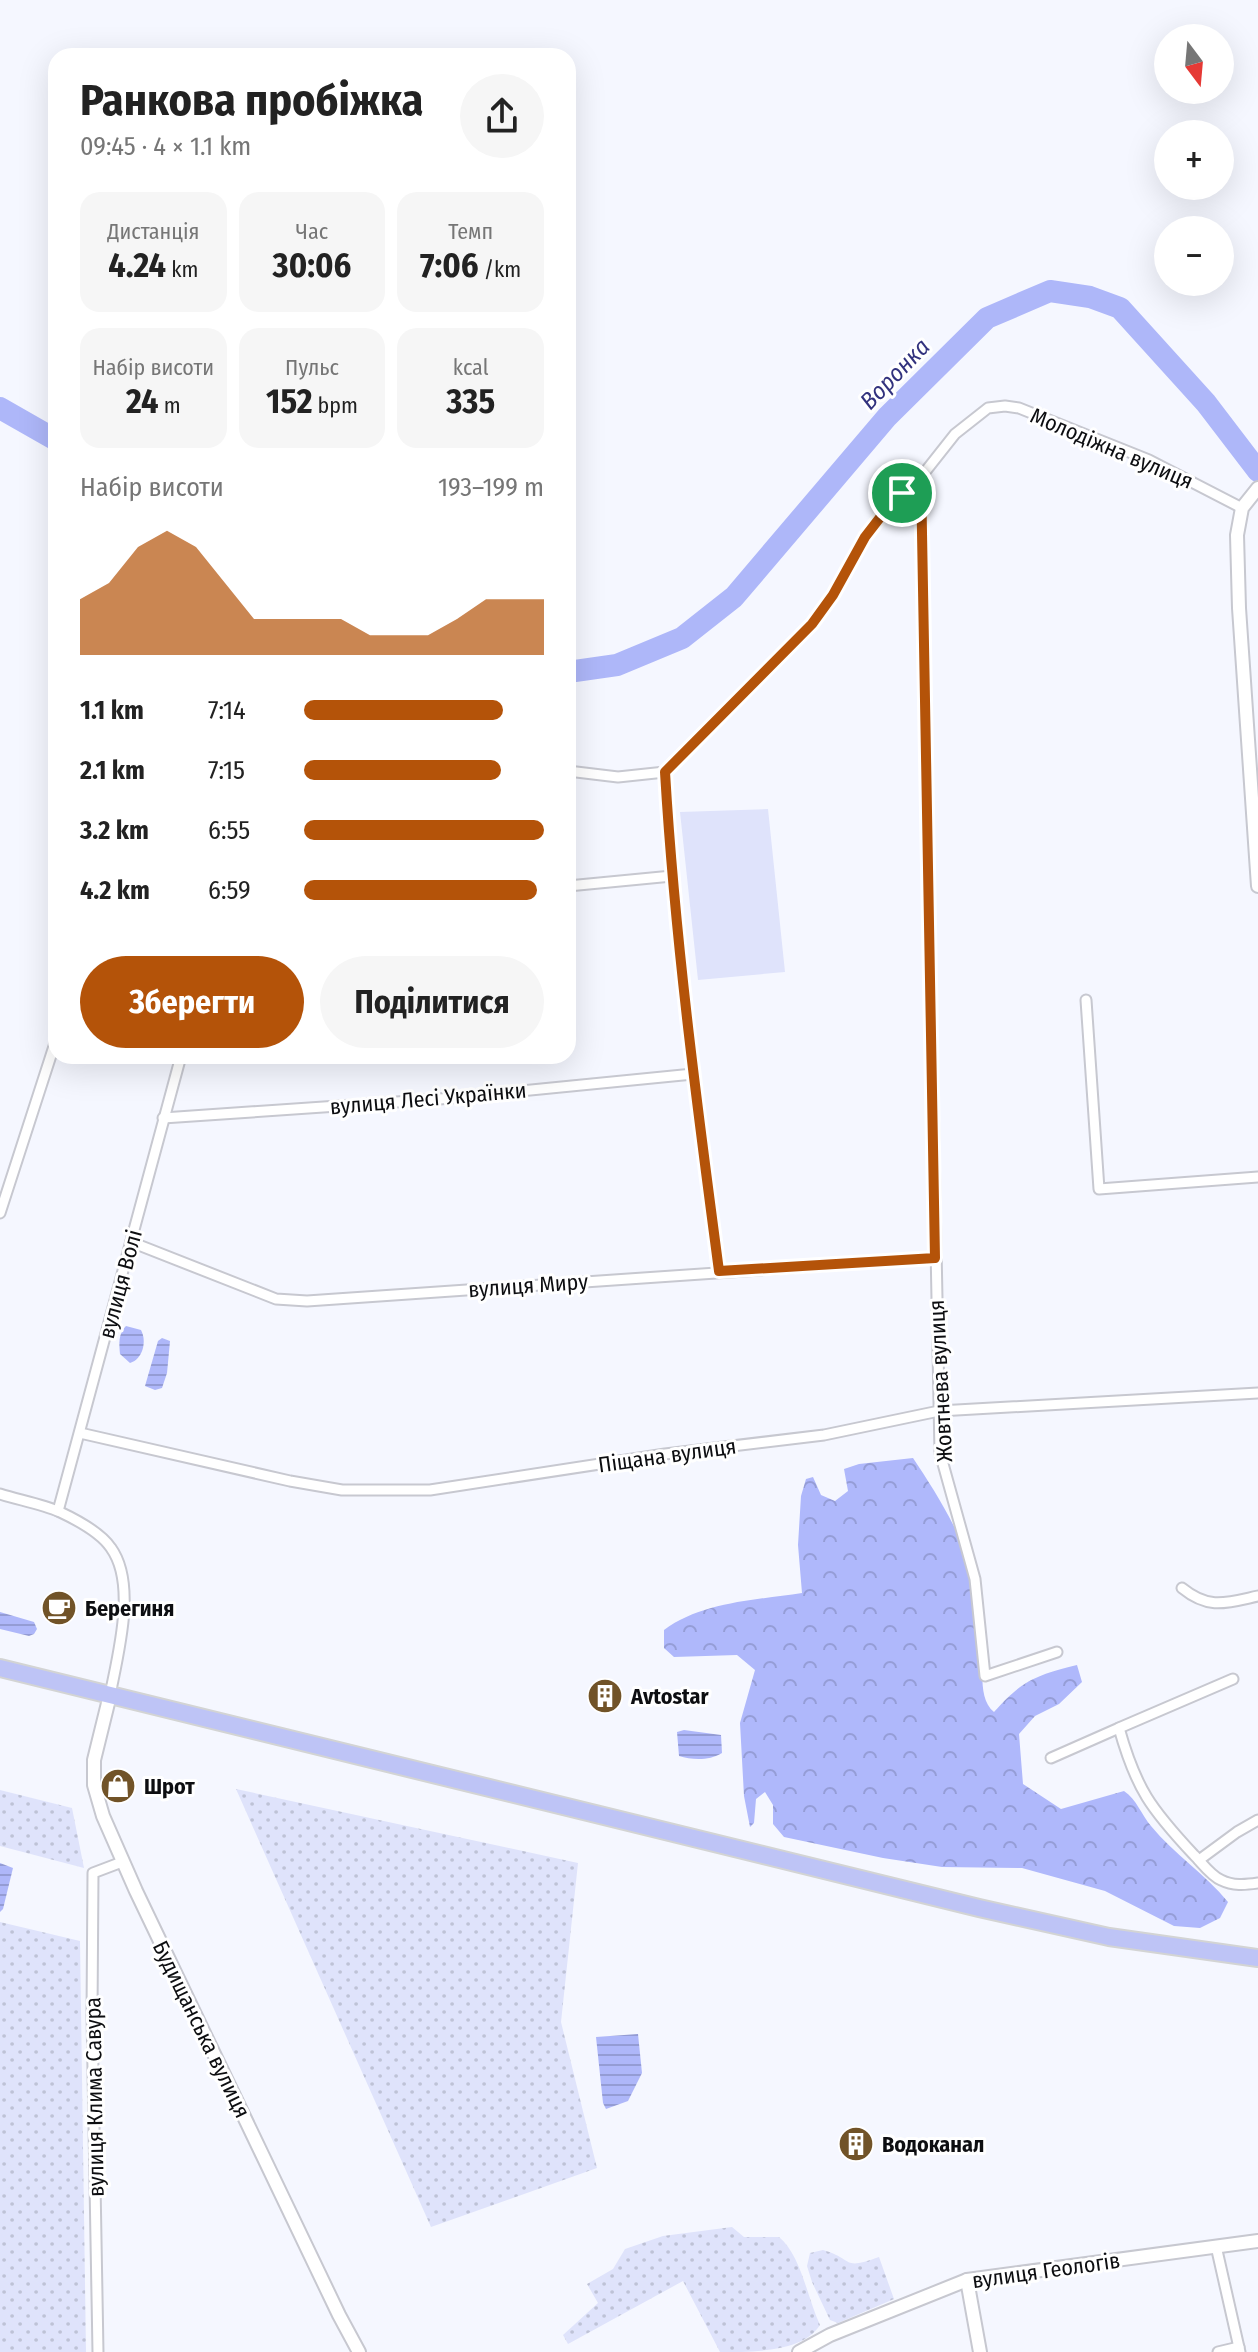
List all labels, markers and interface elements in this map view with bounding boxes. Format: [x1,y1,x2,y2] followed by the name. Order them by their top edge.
[1154,24,1234,104] north arrow
[1154,24,1234,296] map controls
[80,74,423,127] text: Ранкова пробіжка
[460,74,544,158] button: share
[1154,120,1234,200] button: +
[80,131,251,162] text: 09:45 · 4 × 1.1 km
[1154,216,1234,296] button: −
[107,218,199,245] text: Дистанція
[296,218,328,245] text: Час
[448,218,493,245] text: Темп
[108,245,166,286] text: 4.24
[273,245,351,286] text: 30:06
[420,245,479,286] text: 7:06
[166,256,198,283] text: km
[479,256,521,283] text: /km
[855,333,935,415] water label: Воронка
[93,354,214,381] text: Набір висоти
[285,354,339,381] text: Пульс
[453,354,488,381] text: kcal
[126,381,159,422] text: 24
[266,381,312,422] text: 152
[446,381,495,422] text: 335
[159,392,181,419] text: m
[312,392,358,419] text: bpm
[1026,402,1197,495] street label: Молодіжна вулиця
[868,459,936,527] pin
[880,471,924,515] icon: arrive
[80,472,224,503] text: Набір висоти
[438,472,544,503] text: 193–199 m
[80,695,144,726] text: 1.1 km
[208,695,246,726] text: 7:14
[80,755,145,786] text: 2.1 km
[208,755,245,786] text: 7:15
[80,815,149,846] text: 3.2 km
[208,815,250,846] text: 6:55
[80,875,150,906] text: 4.2 km
[208,875,251,906] text: 6:59
[80,956,304,1048] button: Зберегти
[320,956,544,1048] button: Поділитися
[329,1076,527,1121] street label: вулиця Лесі Українки
[93,1227,148,1341] street label: вулиця Волі
[467,1268,589,1303] street label: вулиця Миру
[923,1299,958,1463] street label: Жовтнева вулиця
[596,1432,738,1479] street label: Піщана вулиця
[40,1589,78,1627] cafe icon: Берегиня
[85,1595,174,1622] place label: Берегиня
[586,1677,624,1715] building icon: Avtostar
[630,1683,709,1710] place label: Avtostar
[99,1767,137,1805] shop icon: Шрот
[144,1773,195,1800] place label: Шрот
[147,1936,256,2122] street label: Будищанська вулиця
[79,1997,110,2197] street label: вулиця Клима Савура
[837,2125,875,2163] building icon: Водоканал
[882,2131,984,2158] place label: Водоканал
[970,2247,1122,2294] street label: вулиця Геологів

